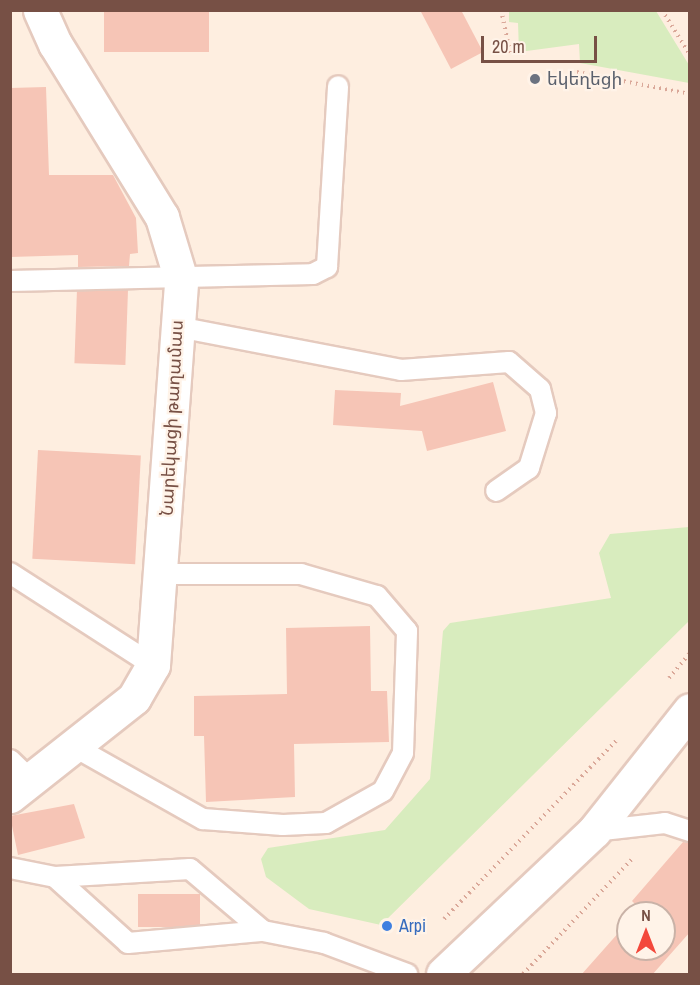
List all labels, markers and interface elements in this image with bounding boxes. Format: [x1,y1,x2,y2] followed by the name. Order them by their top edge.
[484,24,600,62] scale bar
[492,34,525,59] text: 20 m
[547,68,622,90] place label: եկեղեցի
[528,72,542,86] marker: եկեղեցի
[156,319,188,517] street label: Նարեկացի թաղամաս
[616,901,676,961] north arrow
[641,904,651,926] text: N
[399,915,426,937] place label: Arpi
[380,919,394,933] marker: Arpi

